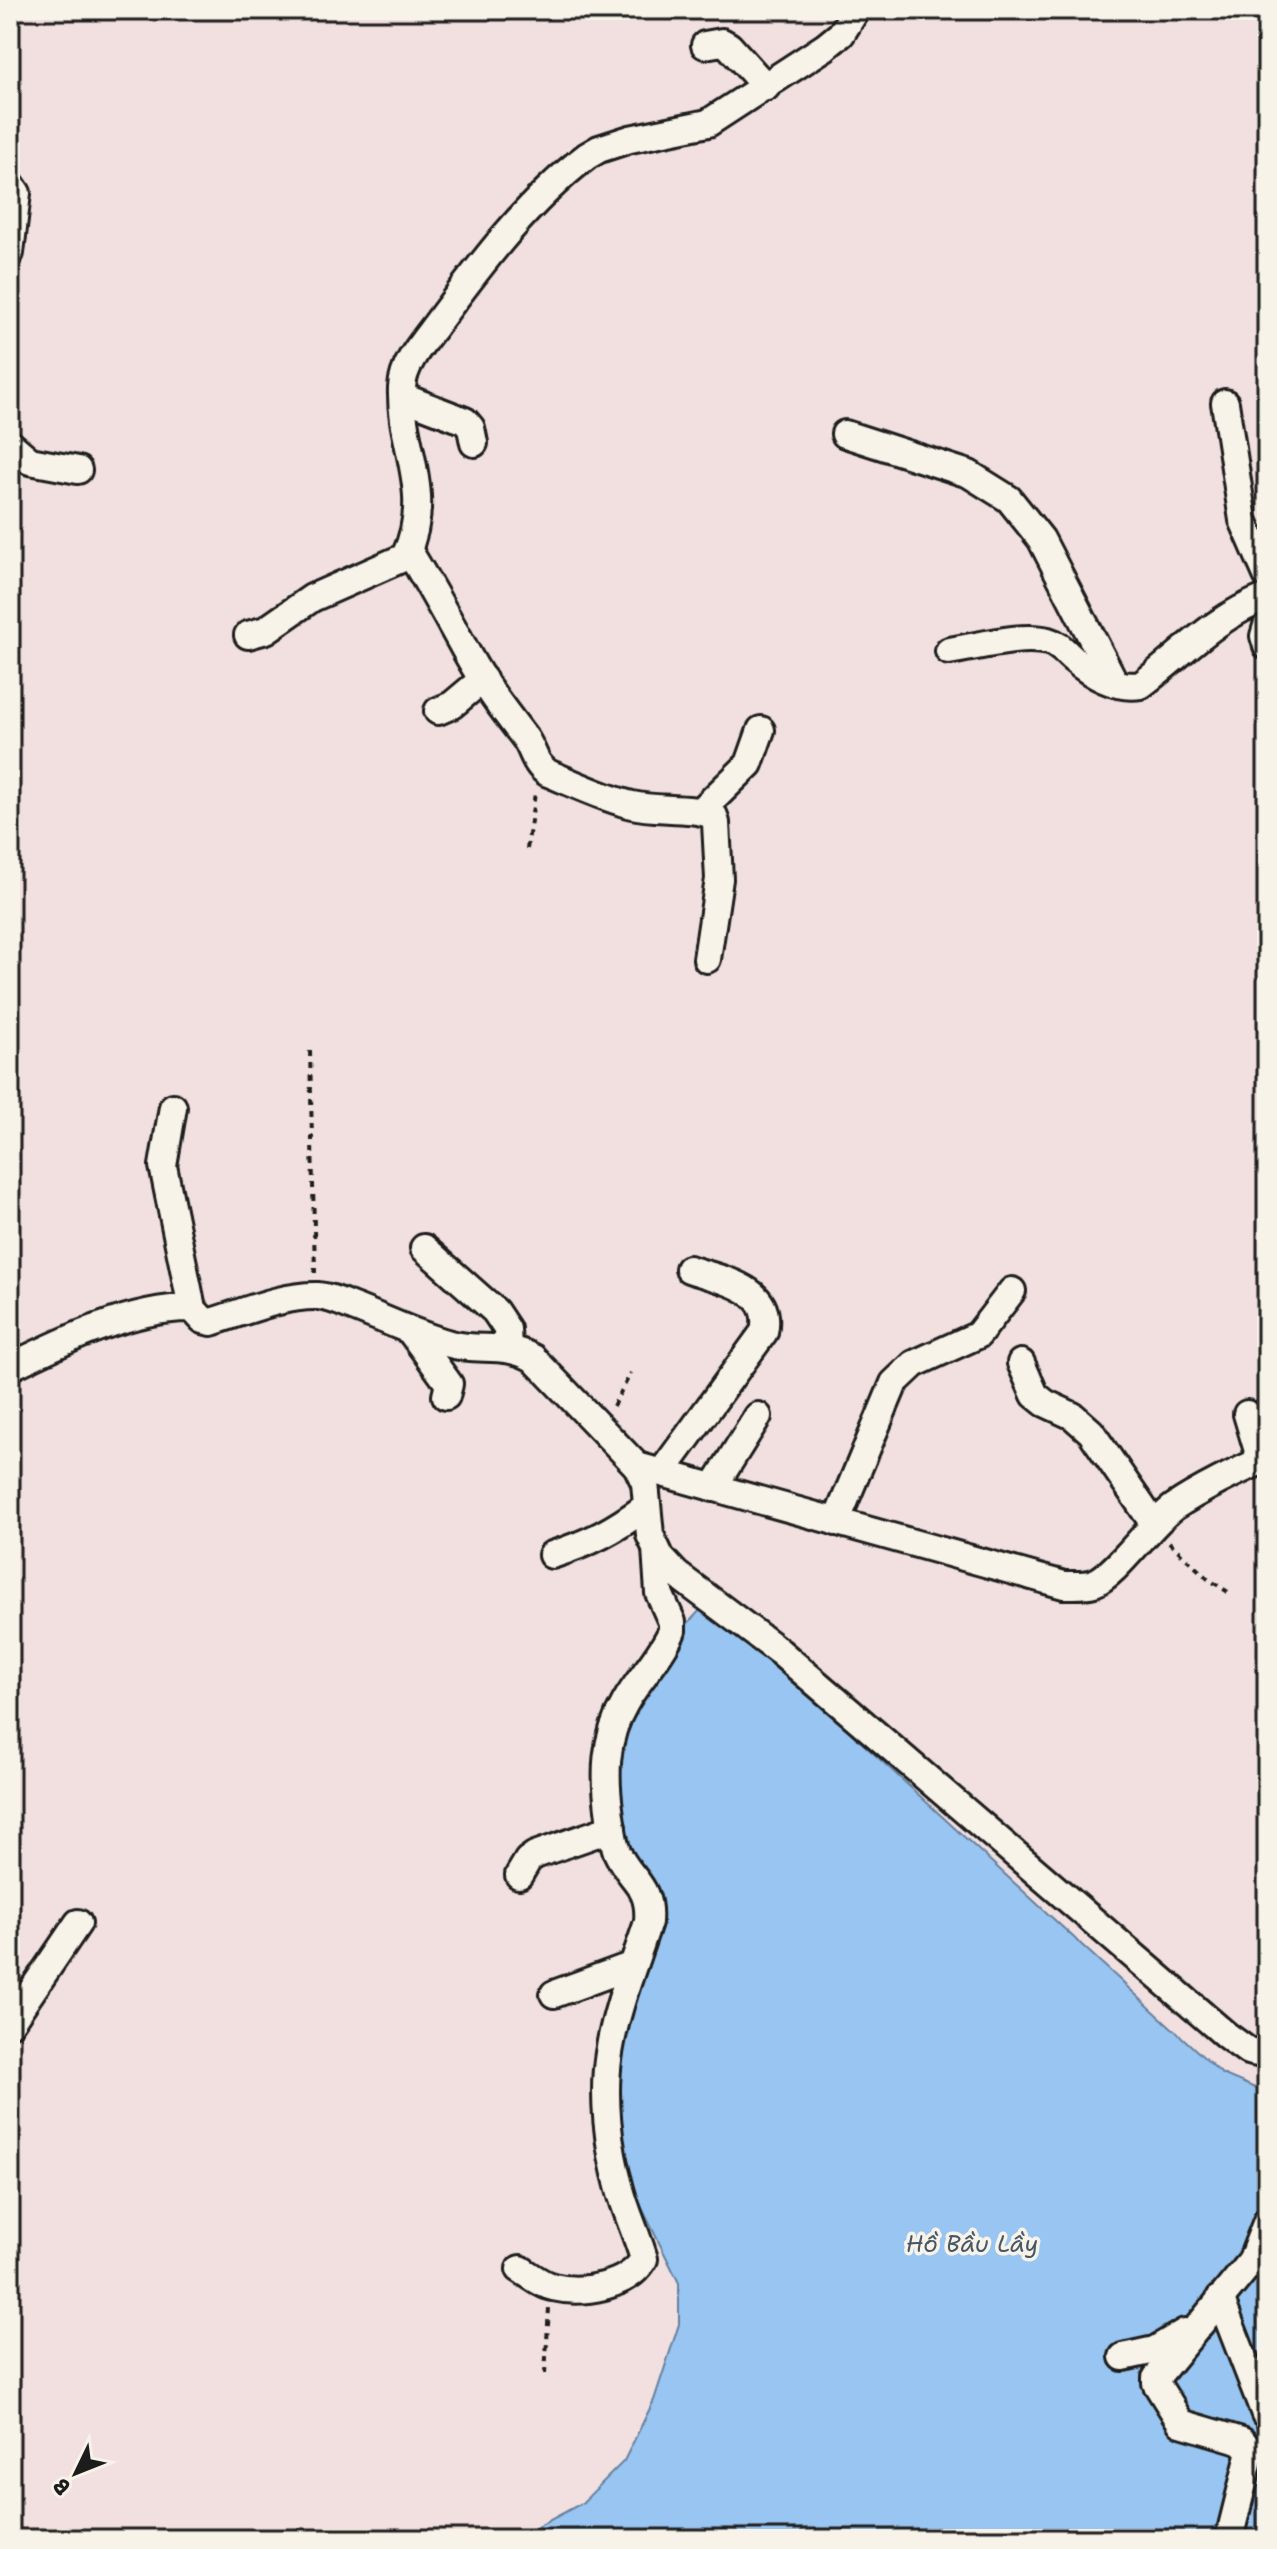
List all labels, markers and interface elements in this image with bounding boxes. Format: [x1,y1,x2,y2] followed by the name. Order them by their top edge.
[906,2228,1038,2260] water label: Hồ Bầu Lầy
[36,2433,116,2513] north arrow
[46,2471,77,2501] text: B

